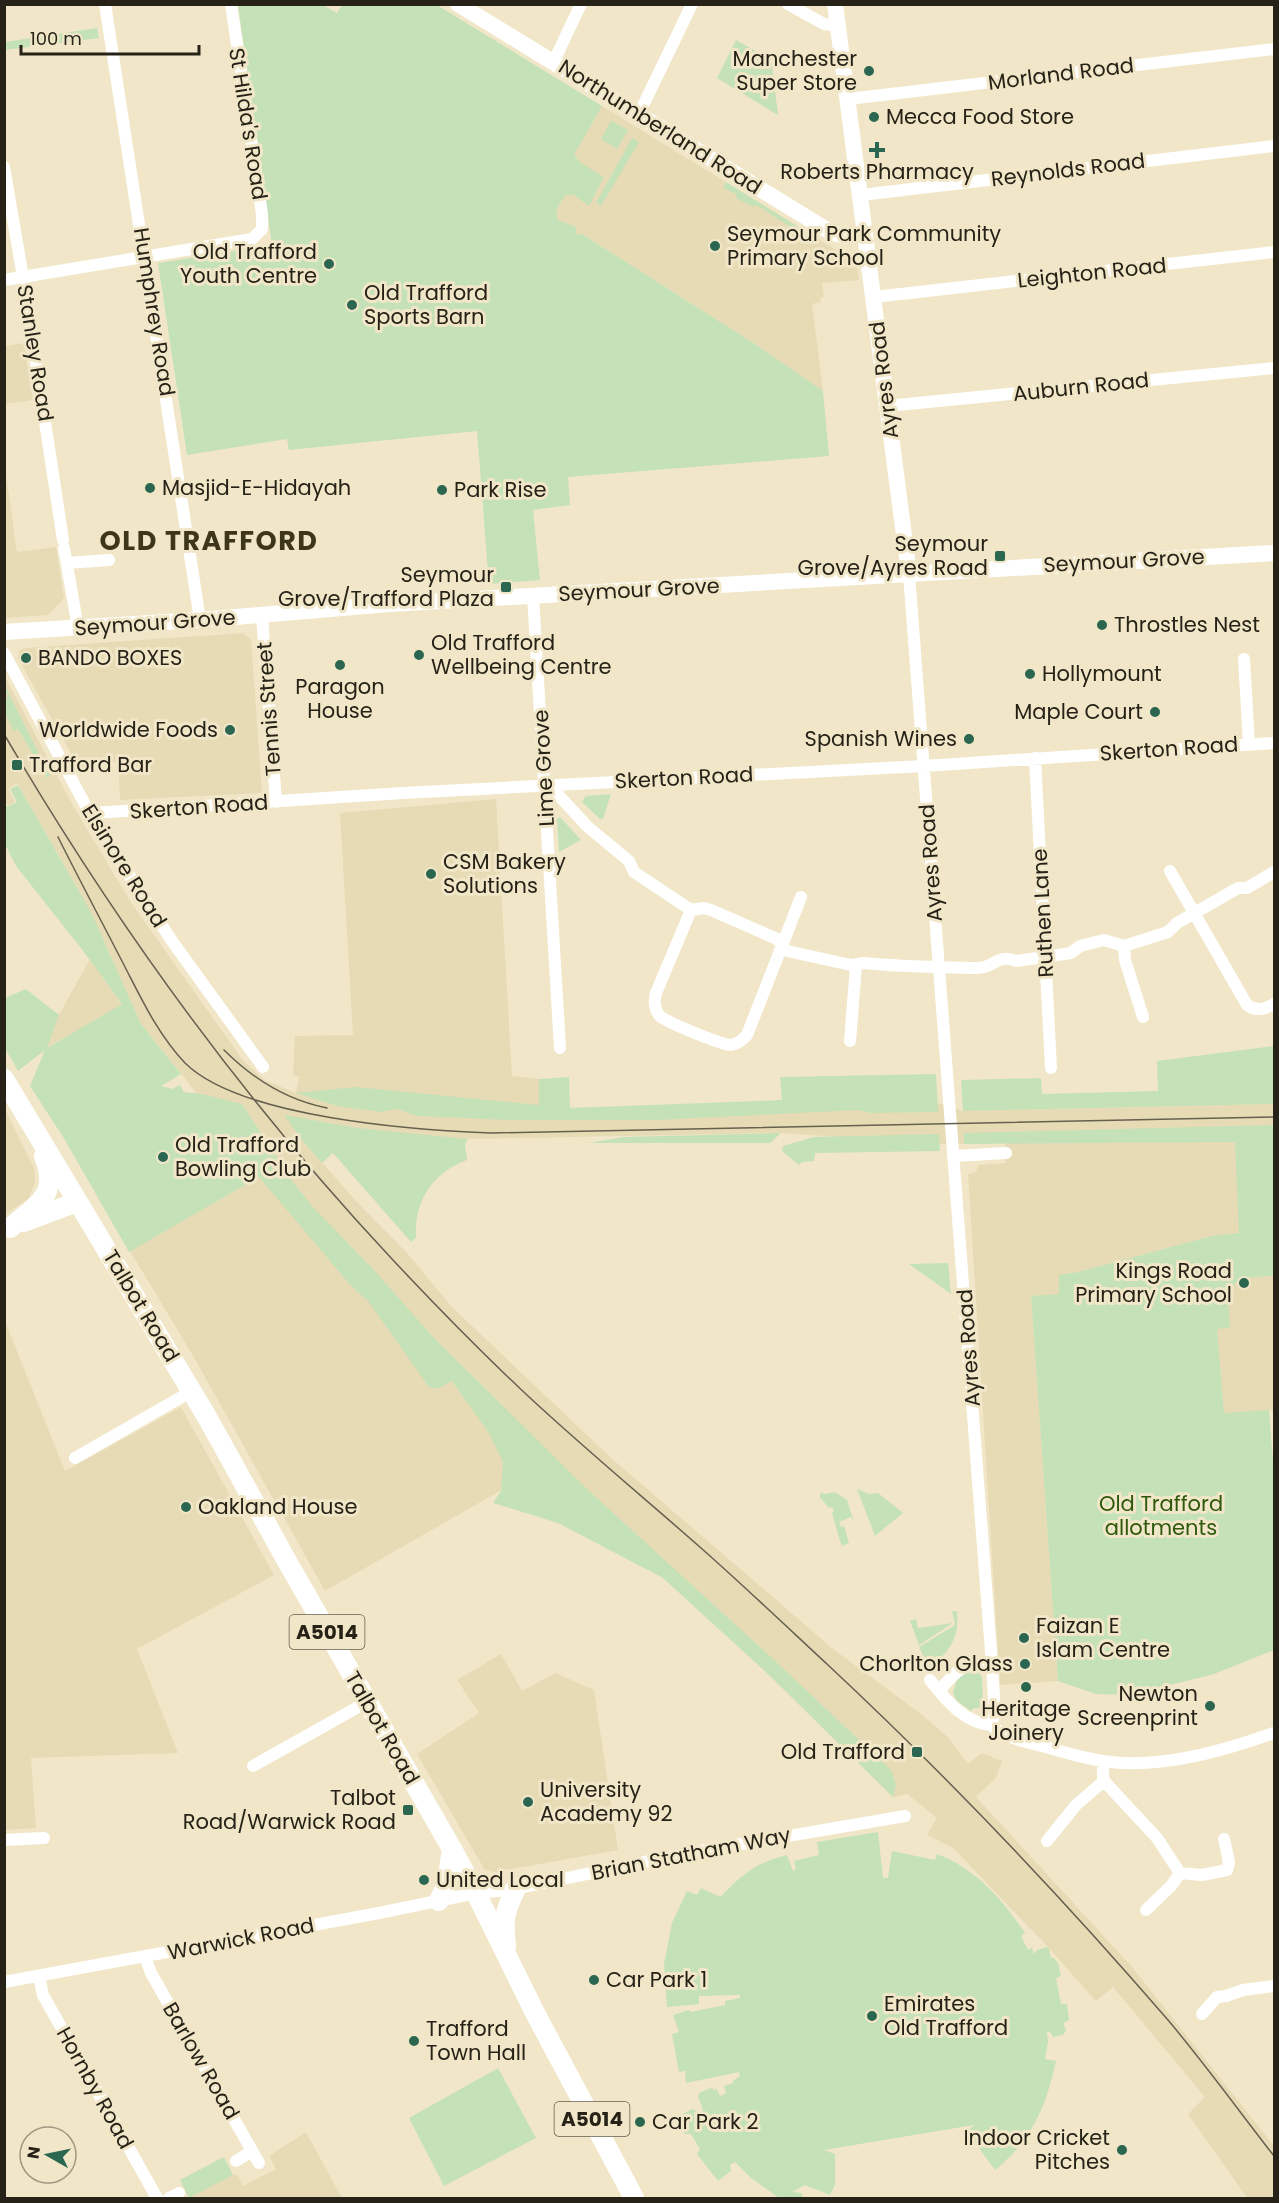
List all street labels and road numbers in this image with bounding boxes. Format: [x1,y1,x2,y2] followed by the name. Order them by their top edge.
[222,46,275,202] street label: St Hilda's Road
[986,50,1135,97] street label: Morland Road
[553,52,767,201] street label: Northumberland Road
[989,146,1147,193] street label: Reynolds Road
[127,226,182,398] street label: Humphrey Road
[1016,250,1168,295] street label: Leighton Road
[10,283,61,423] street label: Stanley Road
[862,320,905,440] street label: Ayres Road
[1011,365,1150,408] street label: Auburn Road
[1043,542,1205,579] street label: Seymour Grove
[558,571,720,608] street label: Seymour Grove
[73,602,237,643] street label: Seymour Grove
[249,641,288,777] street label: Tennis Street
[526,709,561,827] street label: Lime Grove
[1099,729,1239,768] street label: Skerton Road
[614,759,754,796] street label: Skerton Road
[129,787,269,826] street label: Skerton Road
[75,799,174,933] street label: Elsinore Road
[912,803,949,923] street label: Ayres Road
[1025,848,1060,978] street label: Ruthen Lane
[96,1244,186,1367] street label: Talbot Road
[950,1288,987,1408] street label: Ayres Road
[290,1615,364,1649] road number: A5014
[338,1666,427,1790] street label: Talbot Road
[589,1820,793,1887] street label: Brian Statham Way
[165,1910,317,1967] street label: Warwick Road
[156,1997,247,2125] street label: Barlow Road
[50,2021,141,2154] street label: Hornby Road
[554,2102,630,2136] road number: A5014

